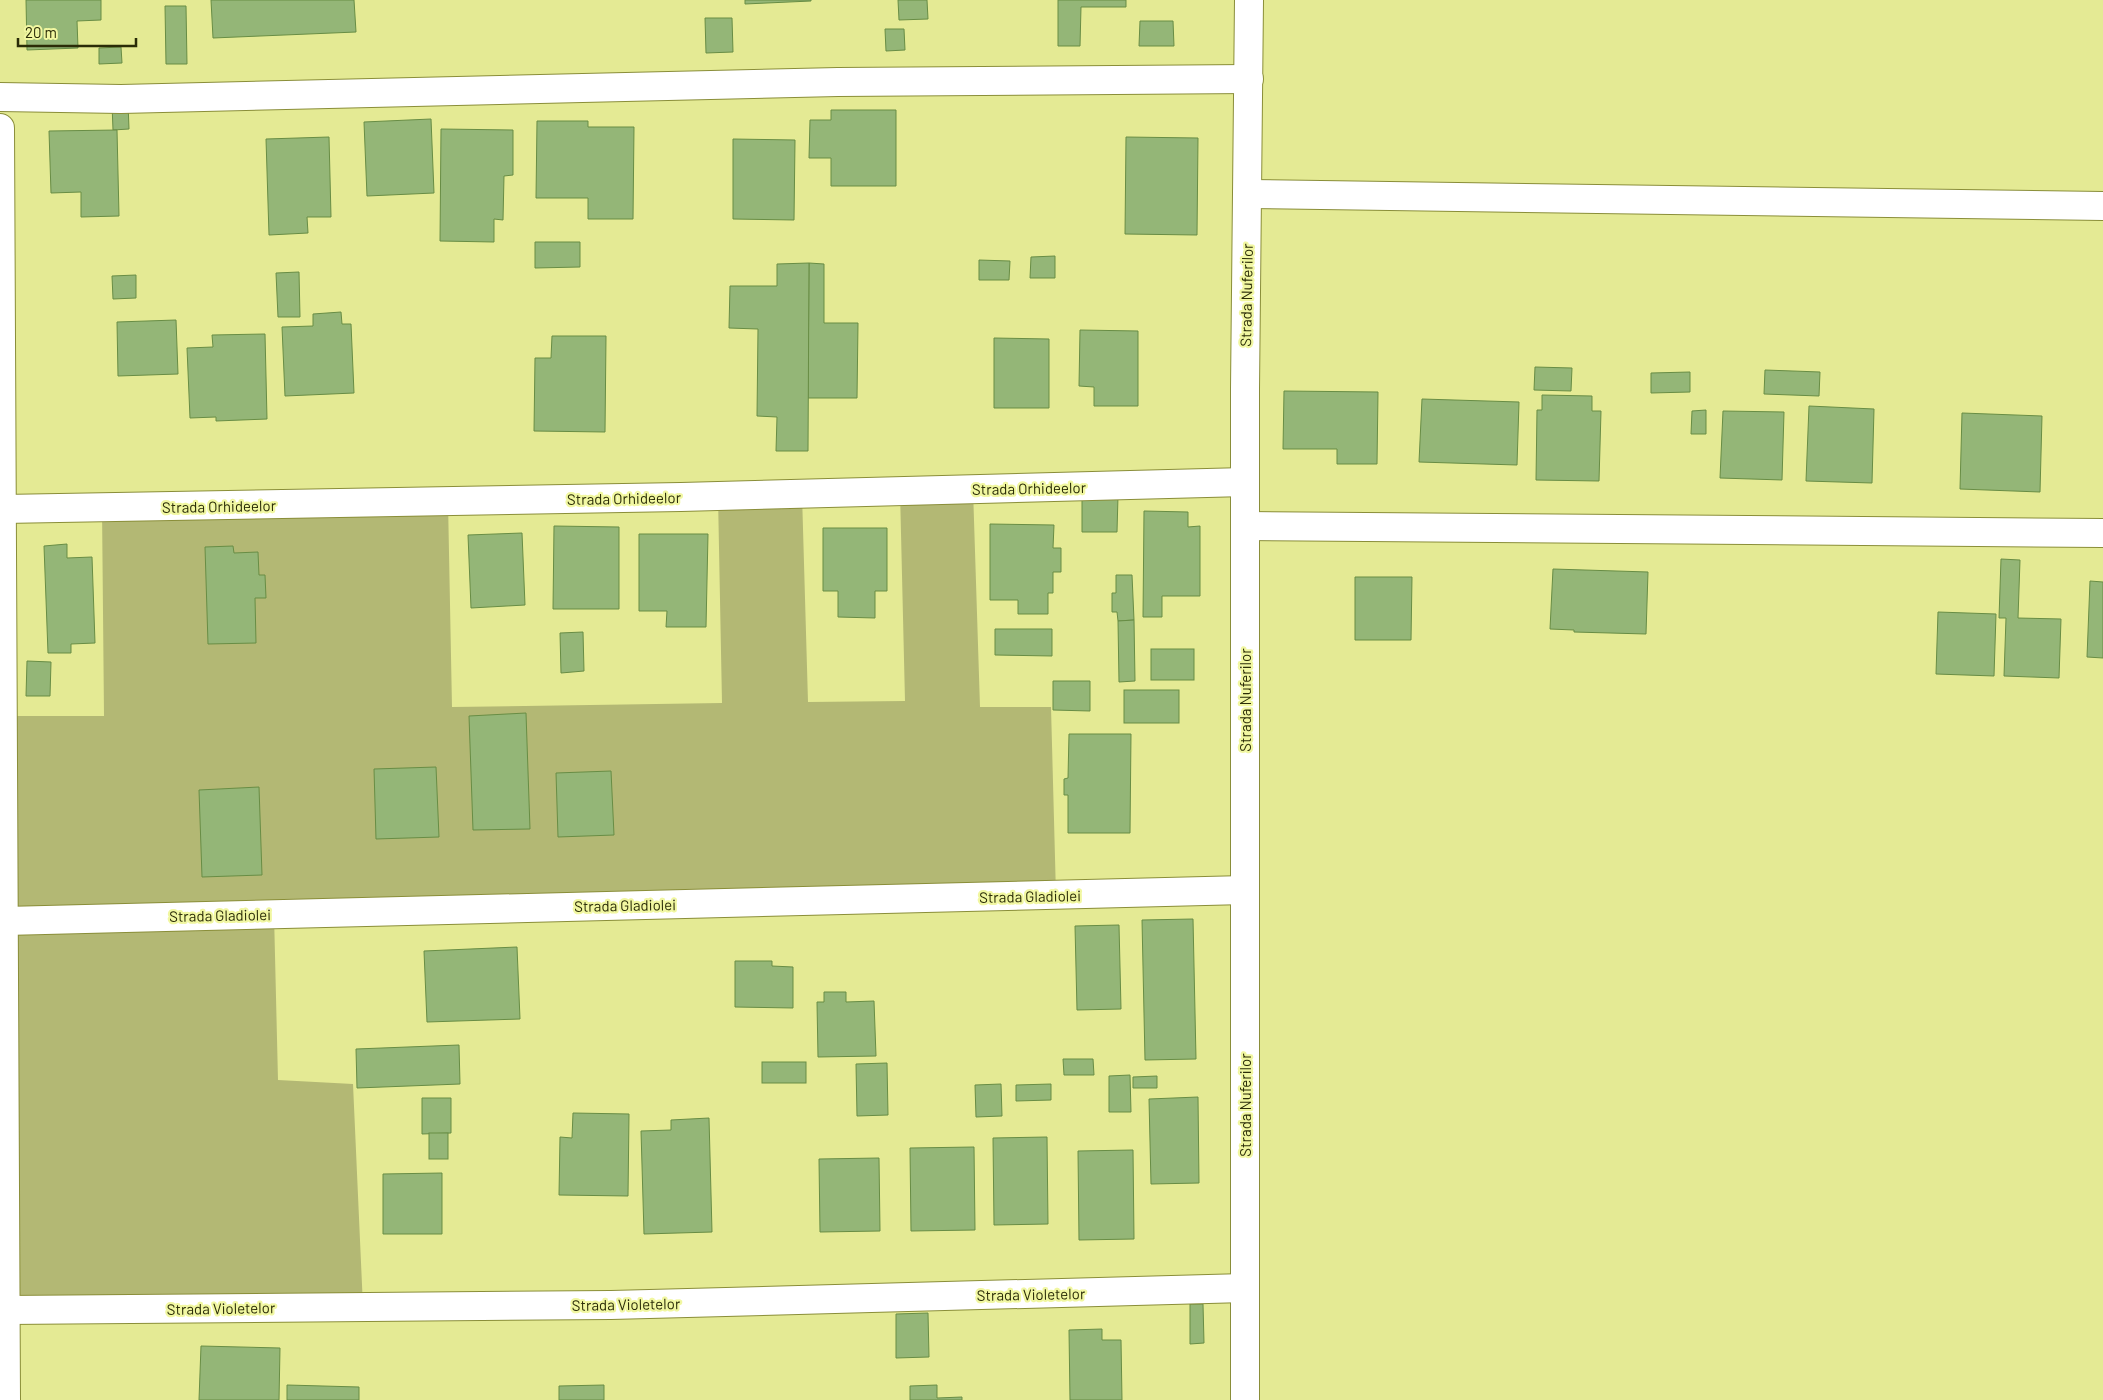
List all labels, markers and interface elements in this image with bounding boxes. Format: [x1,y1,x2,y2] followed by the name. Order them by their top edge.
[18,15,135,47] scale bar
[25,23,57,41] text: 20 m
[1236,243,1256,347] street label: Strada Nuferilor
[972,478,1087,498] street label: Strada Orhideelor
[567,488,682,508] street label: Strada Orhideelor
[162,496,277,516] street label: Strada Orhideelor
[1236,648,1254,752] street label: Strada Nuferilor
[979,886,1081,906] street label: Strada Gladiolei
[574,895,676,915] street label: Strada Gladiolei
[169,905,271,925] street label: Strada Gladiolei
[1236,1053,1254,1157] street label: Strada Nuferilor
[977,1284,1086,1304] street label: Strada Violetelor
[572,1294,681,1314] street label: Strada Violetelor
[167,1298,276,1318] street label: Strada Violetelor

